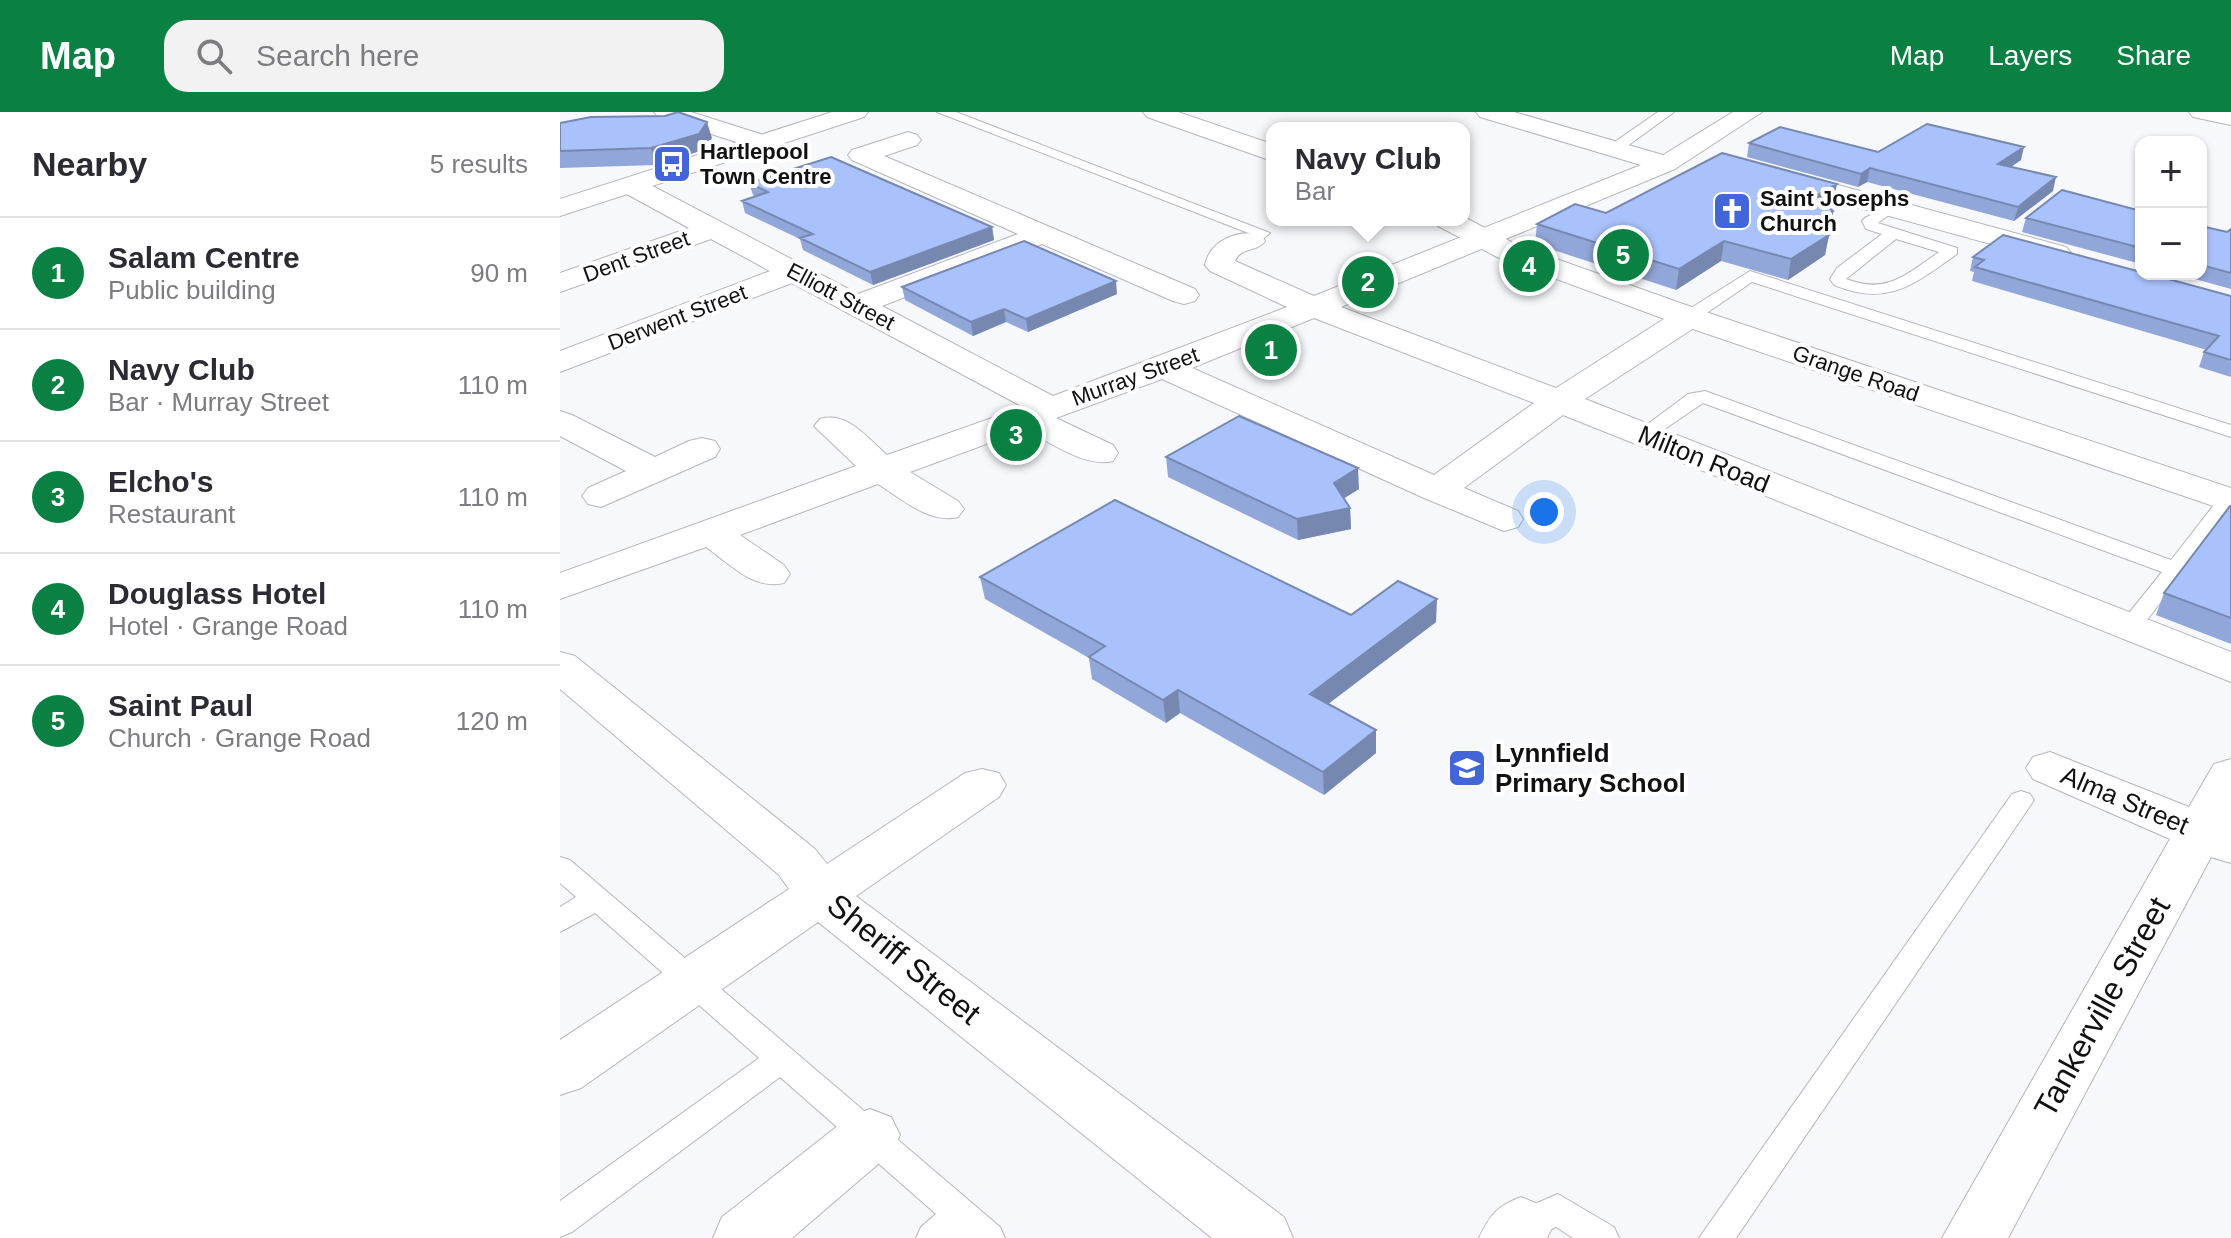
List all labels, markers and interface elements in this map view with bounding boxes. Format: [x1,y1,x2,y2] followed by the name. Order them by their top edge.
[164,20,724,92] search box
[192,34,236,78] icon: search
[40,35,116,77] text: Map
[256,39,419,72] text: Search here
[1890,40,1944,71] text: Map
[1988,40,2072,71] text: Layers
[2116,40,2191,71] text: Share
[1266,122,1470,226] popup
[2135,136,2207,280] map controls
[2135,136,2207,208] button: +
[700,139,832,189] place label: Hartlepool Town Centre
[1295,142,1441,175] text: Navy Club
[651,143,693,185] bus stop icon: Hartlepool Town Centre
[32,145,147,183] text: Nearby
[430,149,528,179] text: 5 results
[1295,176,1335,206] text: Bar
[1760,186,1909,236] place label: Saint Josephs Church
[1711,190,1753,232] church icon: Saint Josephs Church
[2135,208,2207,280] button: −
[1597,225,1649,285] pin: 5
[580,226,693,287] street label: Dent Street
[1503,236,1555,296] pin: 4
[108,241,300,274] text: Salam Centre
[1342,252,1394,312] pin: 2
[51,258,65,288] text: 1
[470,258,528,288] text: 90 m
[783,258,899,335] street label: Elliott Street
[108,275,276,305] text: Public building
[604,280,750,355] street label: Derwent Street
[1245,320,1297,380] pin: 1
[1789,340,1922,407] street label: Grange Road
[1068,342,1202,411] street label: Murray Street
[108,353,255,386] text: Navy Club
[51,370,65,400] text: 2
[458,370,528,400] text: 110 m
[108,387,329,417] text: Bar · Murray Street
[990,405,1042,465] pin: 3
[1634,419,1774,499] street label: Milton Road
[108,465,214,498] text: Elcho's
[51,482,65,512] text: 3
[458,482,528,512] text: 110 m
[1524,492,1564,532] your location
[108,499,235,529] text: Restaurant
[108,577,326,610] text: Douglass Hotel
[51,594,65,624] text: 4
[458,594,528,624] text: 110 m
[108,611,348,641] text: Hotel · Grange Road
[108,689,253,722] text: Saint Paul
[51,706,65,736] text: 5
[456,706,528,736] text: 120 m
[108,723,371,753] text: Church · Grange Road
[1495,738,1686,798] place label: Lynnfield Primary School
[1446,747,1488,789] school or university icon: Lynnfield Primary School
[2057,760,2194,841] street label: Alma Street
[820,886,988,1032] street label: Sheriff Street
[2027,891,2177,1123] street label: Tankerville Street

